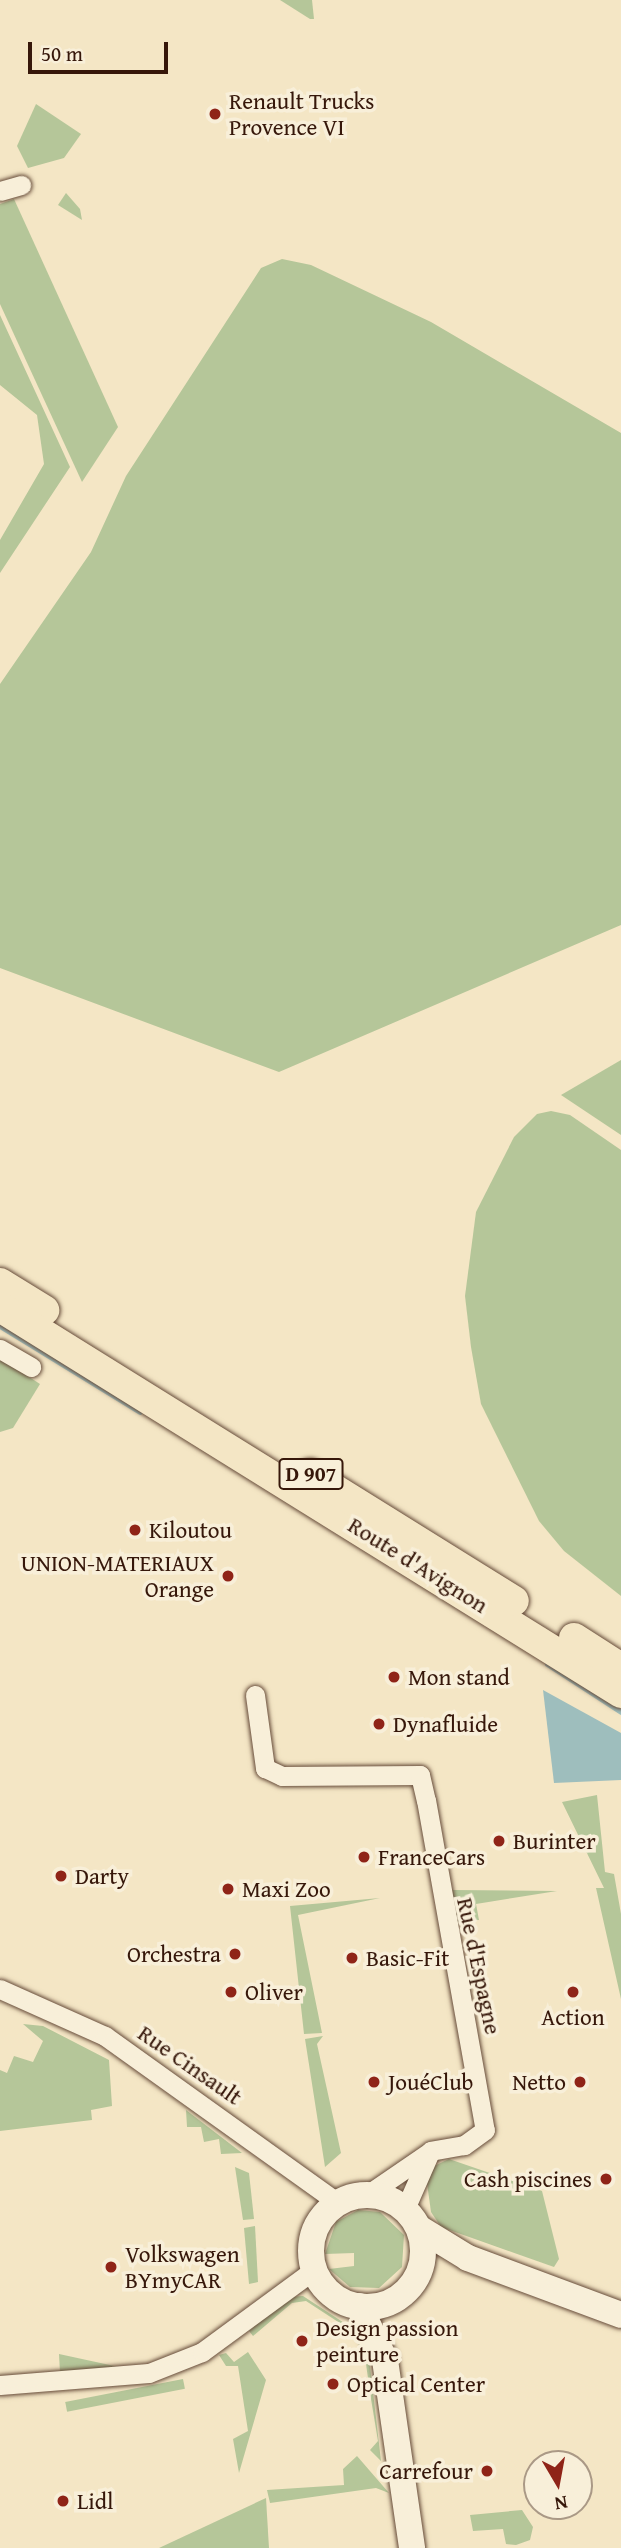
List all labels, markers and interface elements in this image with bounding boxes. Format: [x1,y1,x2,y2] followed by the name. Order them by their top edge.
[32,28,172,72] scale bar
[41,38,83,69] text: 50 m
[229,87,374,141] place label: Renault Trucks Provence VI
[207,106,223,122] marker: Renault Trucks Provence VI
[278,1456,344,1492] road number: D 907
[343,1511,493,1619] street label: Route d'Avignon
[149,1516,232,1544] place label: Kiloutou
[127,1522,143,1538] marker: Kiloutou
[21,1549,214,1603] place label: UNION-MATERIAUX Orange
[220,1568,236,1584] marker: UNION-MATERIAUX Orange
[408,1663,510,1691] place label: Mon stand
[386,1669,402,1685] marker: Mon stand
[393,1710,498,1738] place label: Dynafluide
[371,1716,387,1732] marker: Dynafluide
[513,1827,596,1855] place label: Burinter
[491,1833,507,1849] marker: Burinter
[378,1843,485,1871] place label: FranceCars
[356,1849,372,1865] marker: FranceCars
[75,1862,129,1890] place label: Darty
[53,1868,69,1884] marker: Darty
[242,1875,331,1903] place label: Maxi Zoo
[220,1881,236,1897] marker: Maxi Zoo
[451,1895,507,2037] street label: Rue d'Espagne
[127,1940,221,1968] place label: Orchestra
[366,1944,449,1972] place label: Basic-Fit
[227,1946,243,1962] marker: Orchestra
[344,1950,360,1966] marker: Basic-Fit
[245,1978,303,2006] place label: Oliver
[223,1984,239,2000] marker: Oliver
[565,1984,581,2000] marker: Action
[541,2003,605,2031] place label: Action
[133,2019,247,2111] street label: Rue Cinsault
[388,2068,474,2096] place label: JouéClub
[512,2068,566,2096] place label: Netto
[366,2074,382,2090] marker: JouéClub
[572,2074,588,2090] marker: Netto
[464,2165,592,2193] place label: Cash piscines
[598,2171,614,2187] marker: Cash piscines
[125,2240,240,2294] place label: Volkswagen BYmyCAR
[103,2259,119,2275] marker: Volkswagen BYmyCAR
[316,2314,458,2368] place label: Design passion peinture
[294,2333,310,2349] marker: Design passion peinture
[347,2370,485,2398] place label: Optical Center
[325,2376,341,2392] marker: Optical Center
[523,2450,593,2520] north arrow
[379,2457,473,2485] place label: Carrefour
[479,2463,495,2479] marker: Carrefour
[77,2487,113,2515] place label: Lidl
[553,2489,570,2519] text: N
[55,2493,71,2509] marker: Lidl

